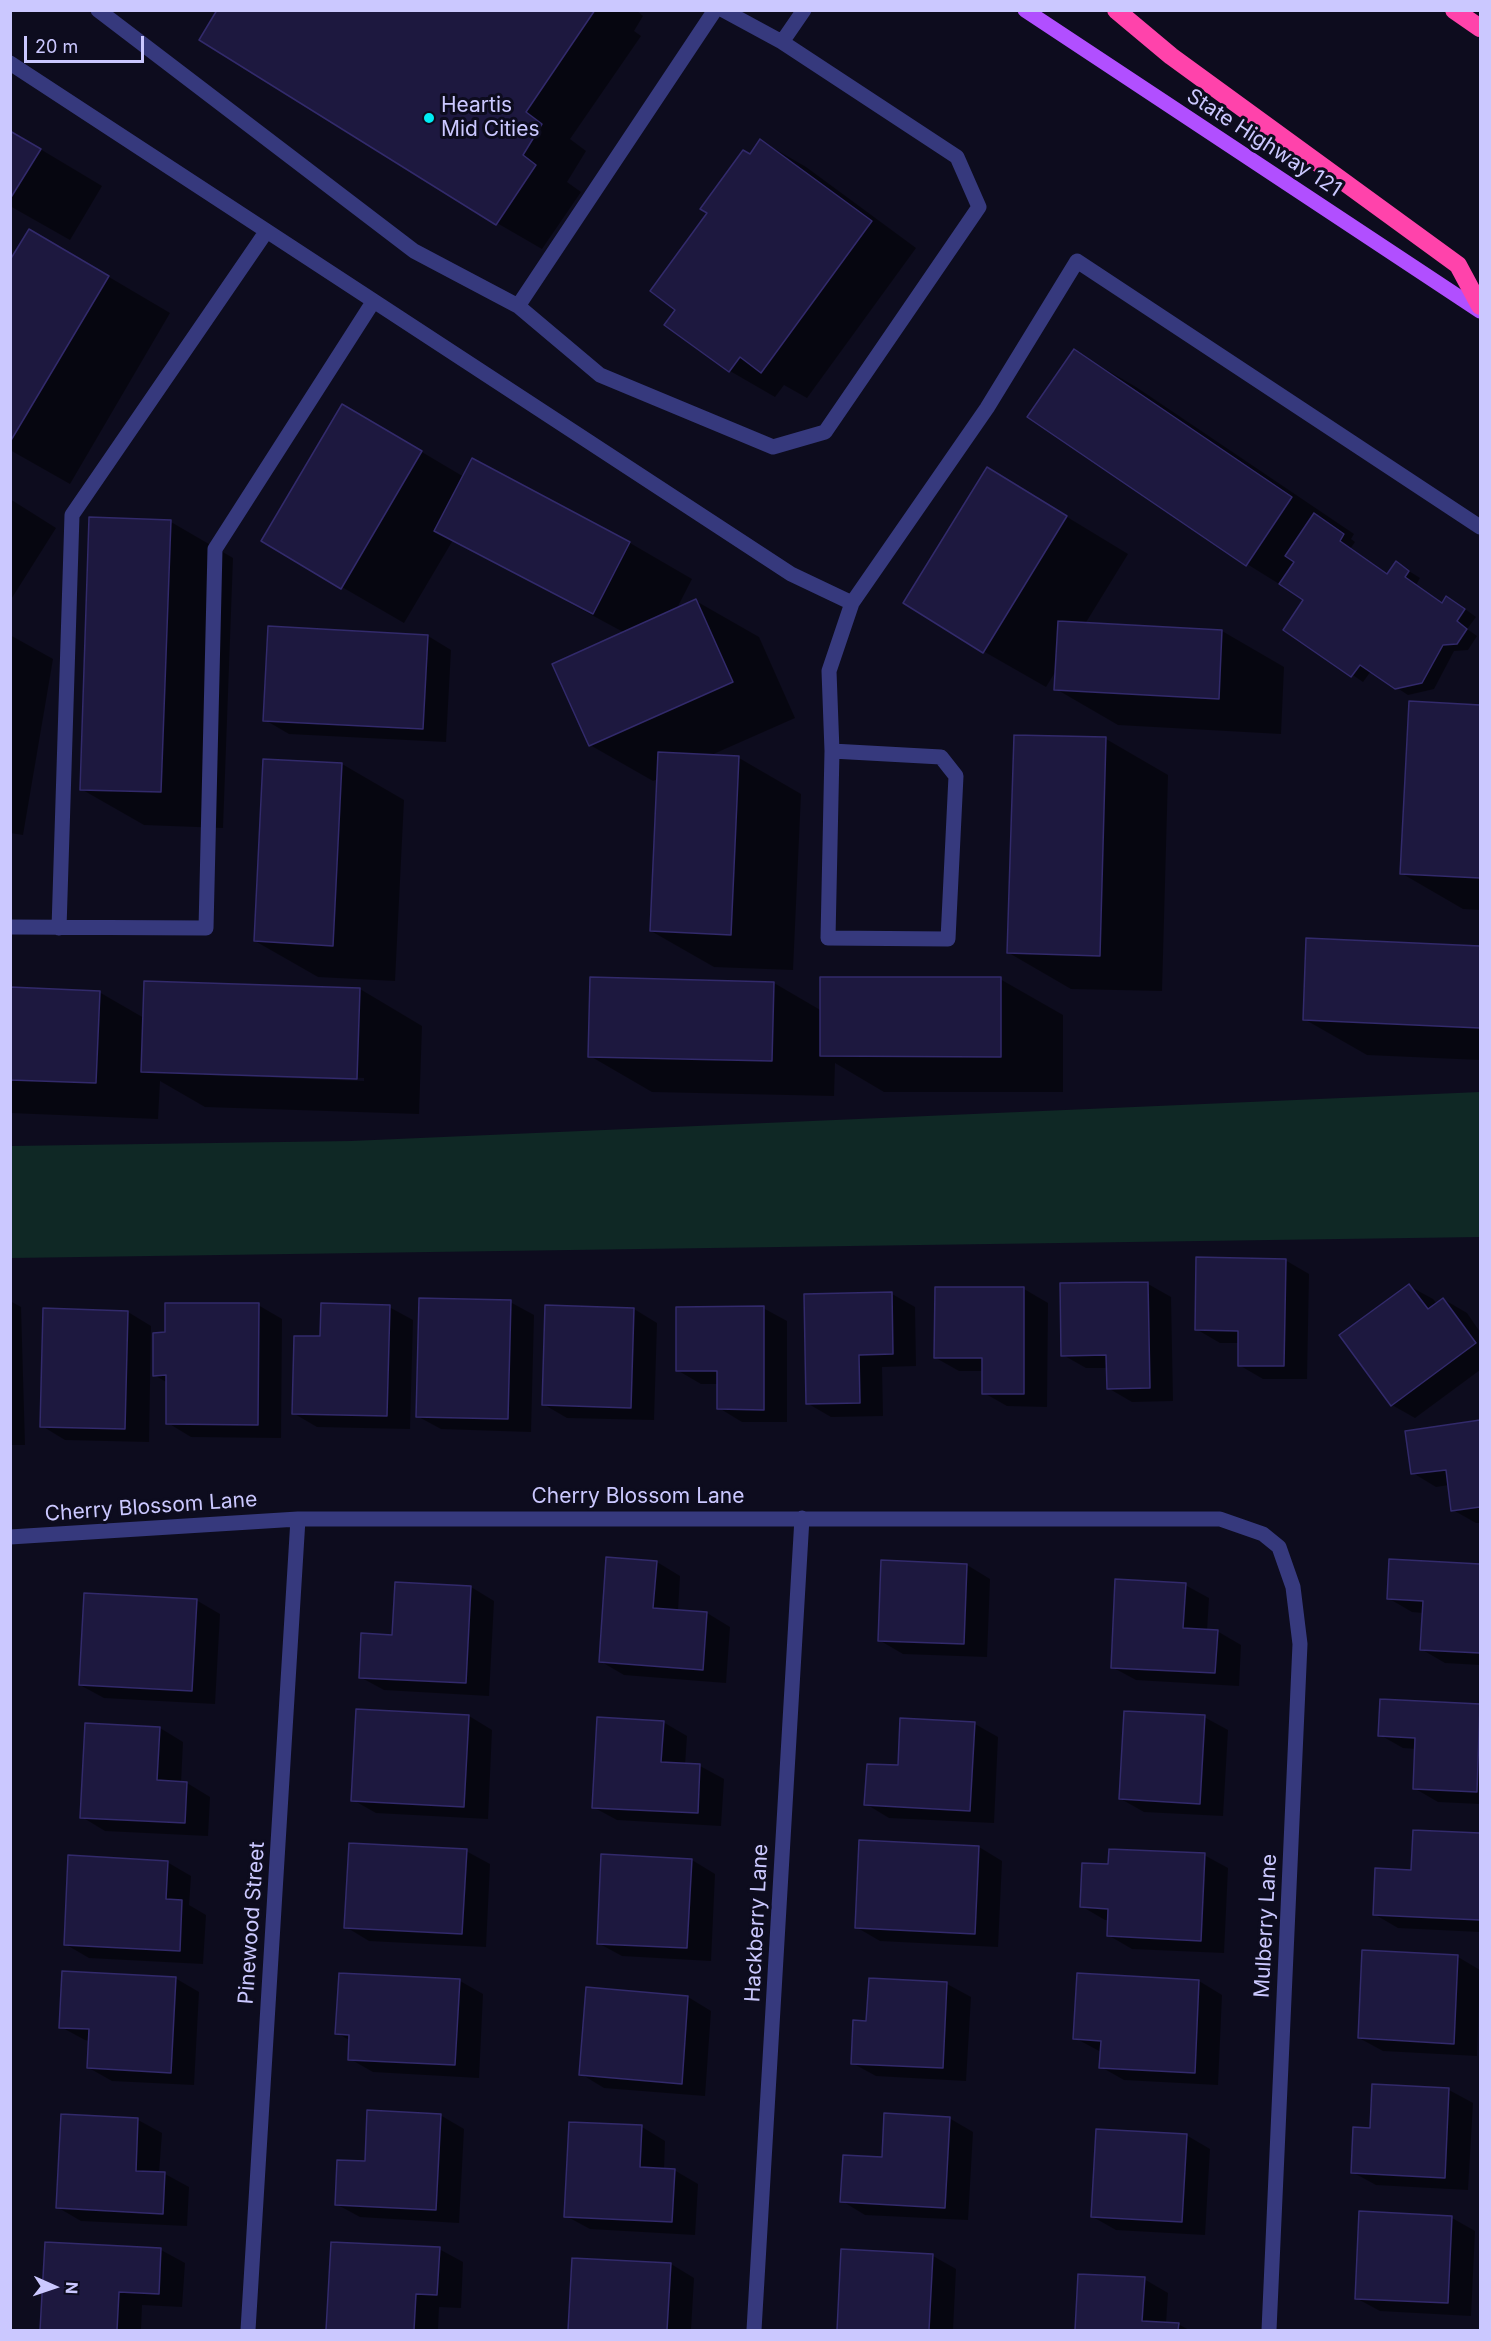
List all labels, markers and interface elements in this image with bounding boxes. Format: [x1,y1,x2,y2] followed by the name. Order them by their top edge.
[27,24,147,62] scale bar
[35,36,78,57] text: 20 m
[1182,84,1346,202] street label: State Highway 121
[441,93,540,143] place label: Heartis Mid Cities
[422,111,436,125] marker: Heartis Mid Cities
[532,1484,744,1510] street label: Cherry Blossom Lane
[44,1487,258,1527] street label: Cherry Blossom Lane
[234,1841,270,2005] street label: Pinewood Street
[740,1843,774,2003] street label: Hackberry Lane
[1250,1853,1282,1999] street label: Mulberry Lane
[24,2257,84,2317] north arrow
[62,2281,82,2295] text: N

